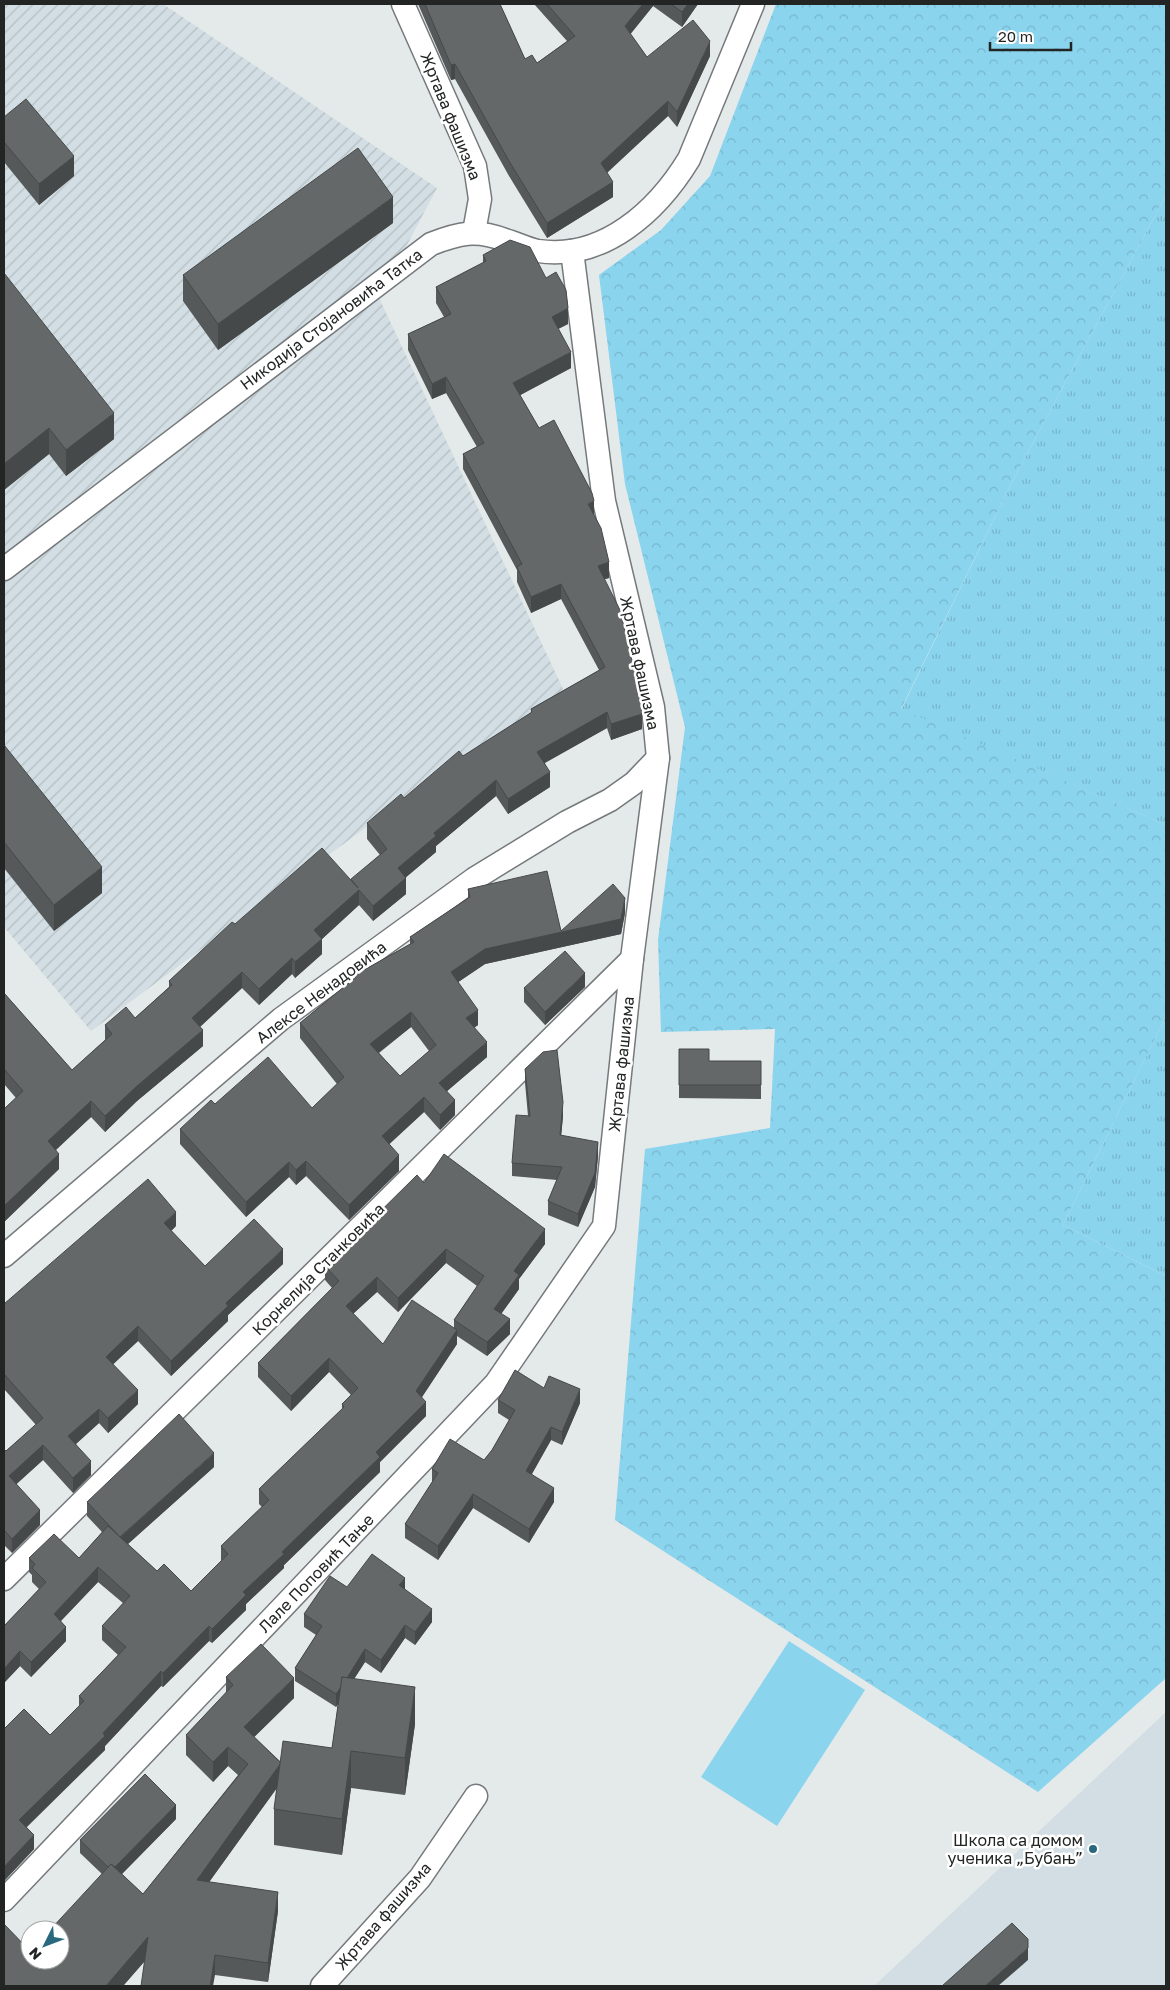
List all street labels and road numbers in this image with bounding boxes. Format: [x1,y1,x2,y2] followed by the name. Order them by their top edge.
[416,49,486,183] street label: Жртава фашизма
[236,244,426,394] street label: Никодија Стојановића Татка
[616,594,664,732] street label: Жртава фашизма
[252,937,390,1047] street label: Алексе Ненадовића
[604,995,638,1133] street label: Жртава фашизма
[248,1199,388,1339] street label: Корнелија Станковића
[254,1509,378,1637] street label: Лале Поповић Тање
[331,1858,435,1974] street label: Жртава фашизма

